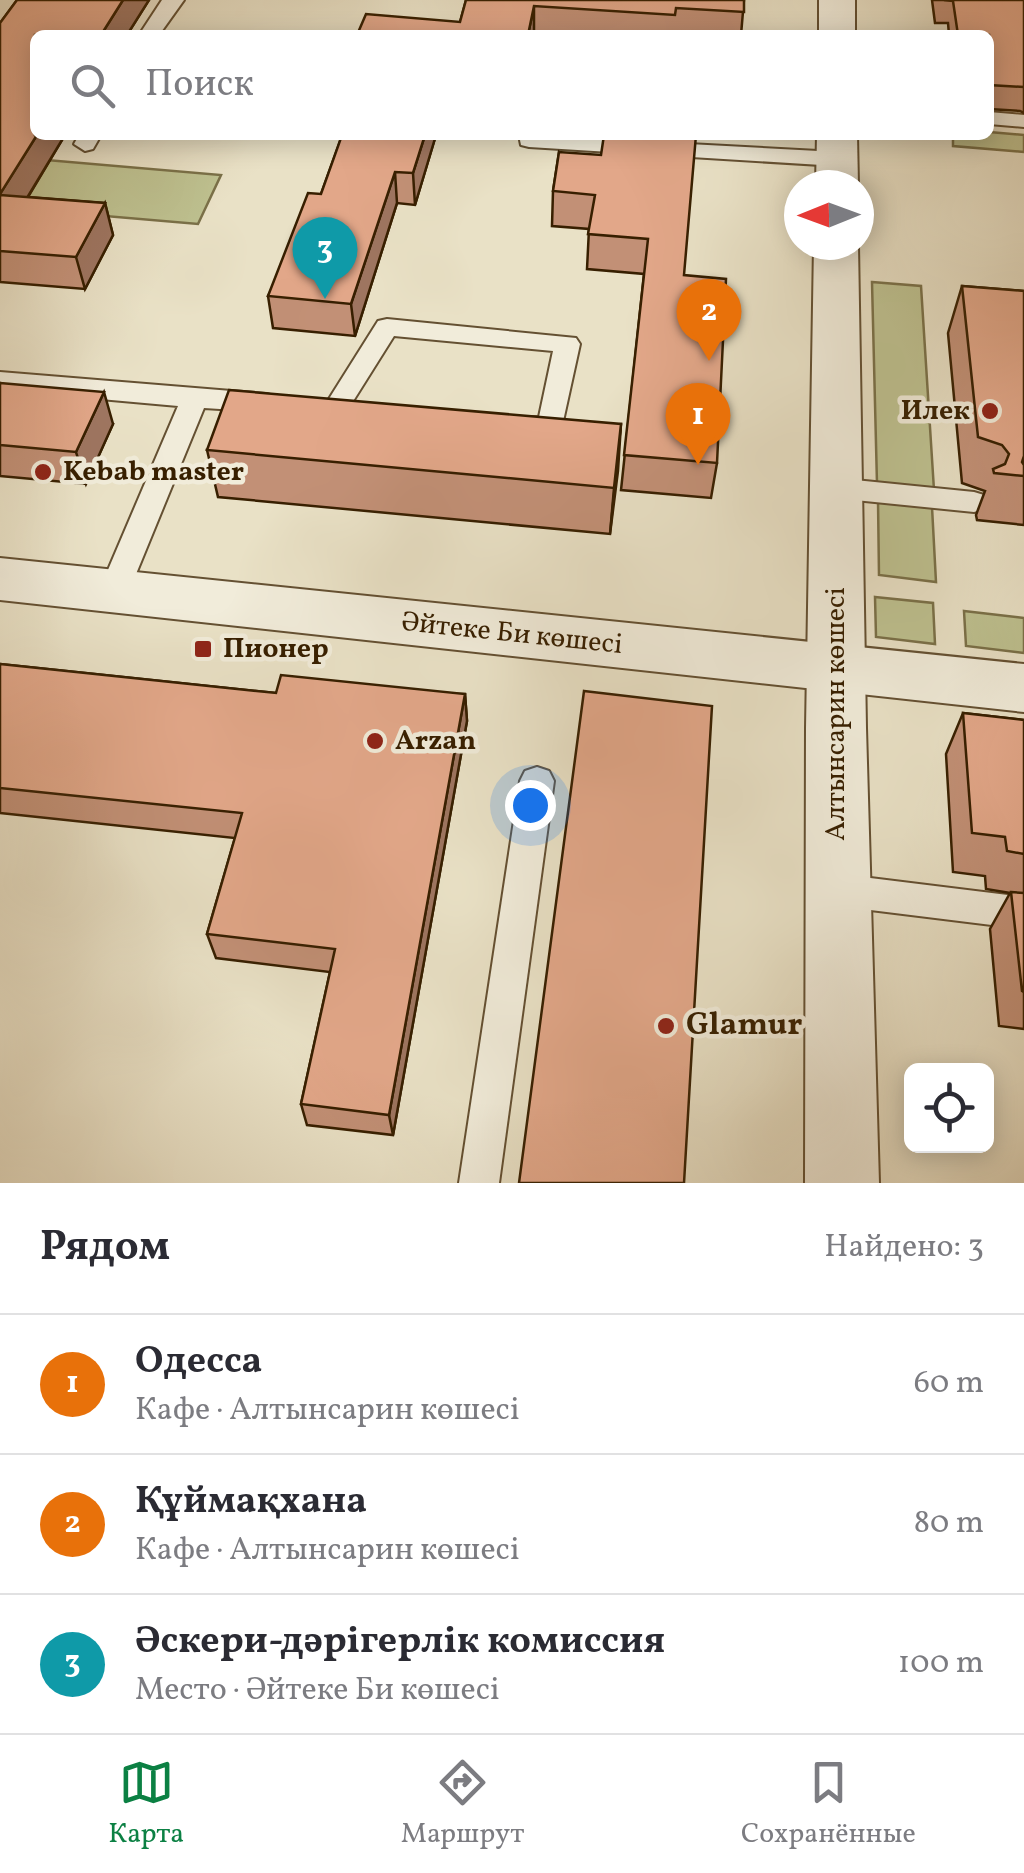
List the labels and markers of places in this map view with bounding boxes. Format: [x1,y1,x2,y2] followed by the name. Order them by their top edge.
[292,216,358,299] pin: 3
[676,278,742,361] pin: 2
[666,382,730,465] pin: 1
[901,392,970,431] place label: Илек
[979,400,1001,422] marker: Илек
[63,453,244,492] place label: Kebab master
[32,461,54,483] marker: Kebab master
[223,630,329,669] place label: Пионер
[192,638,214,660] marker: Пионер
[395,722,476,761] place label: Arzan
[364,730,386,752] marker: Arzan
[686,1004,802,1048] place label: Glamur
[655,1015,677,1037] marker: Glamur

